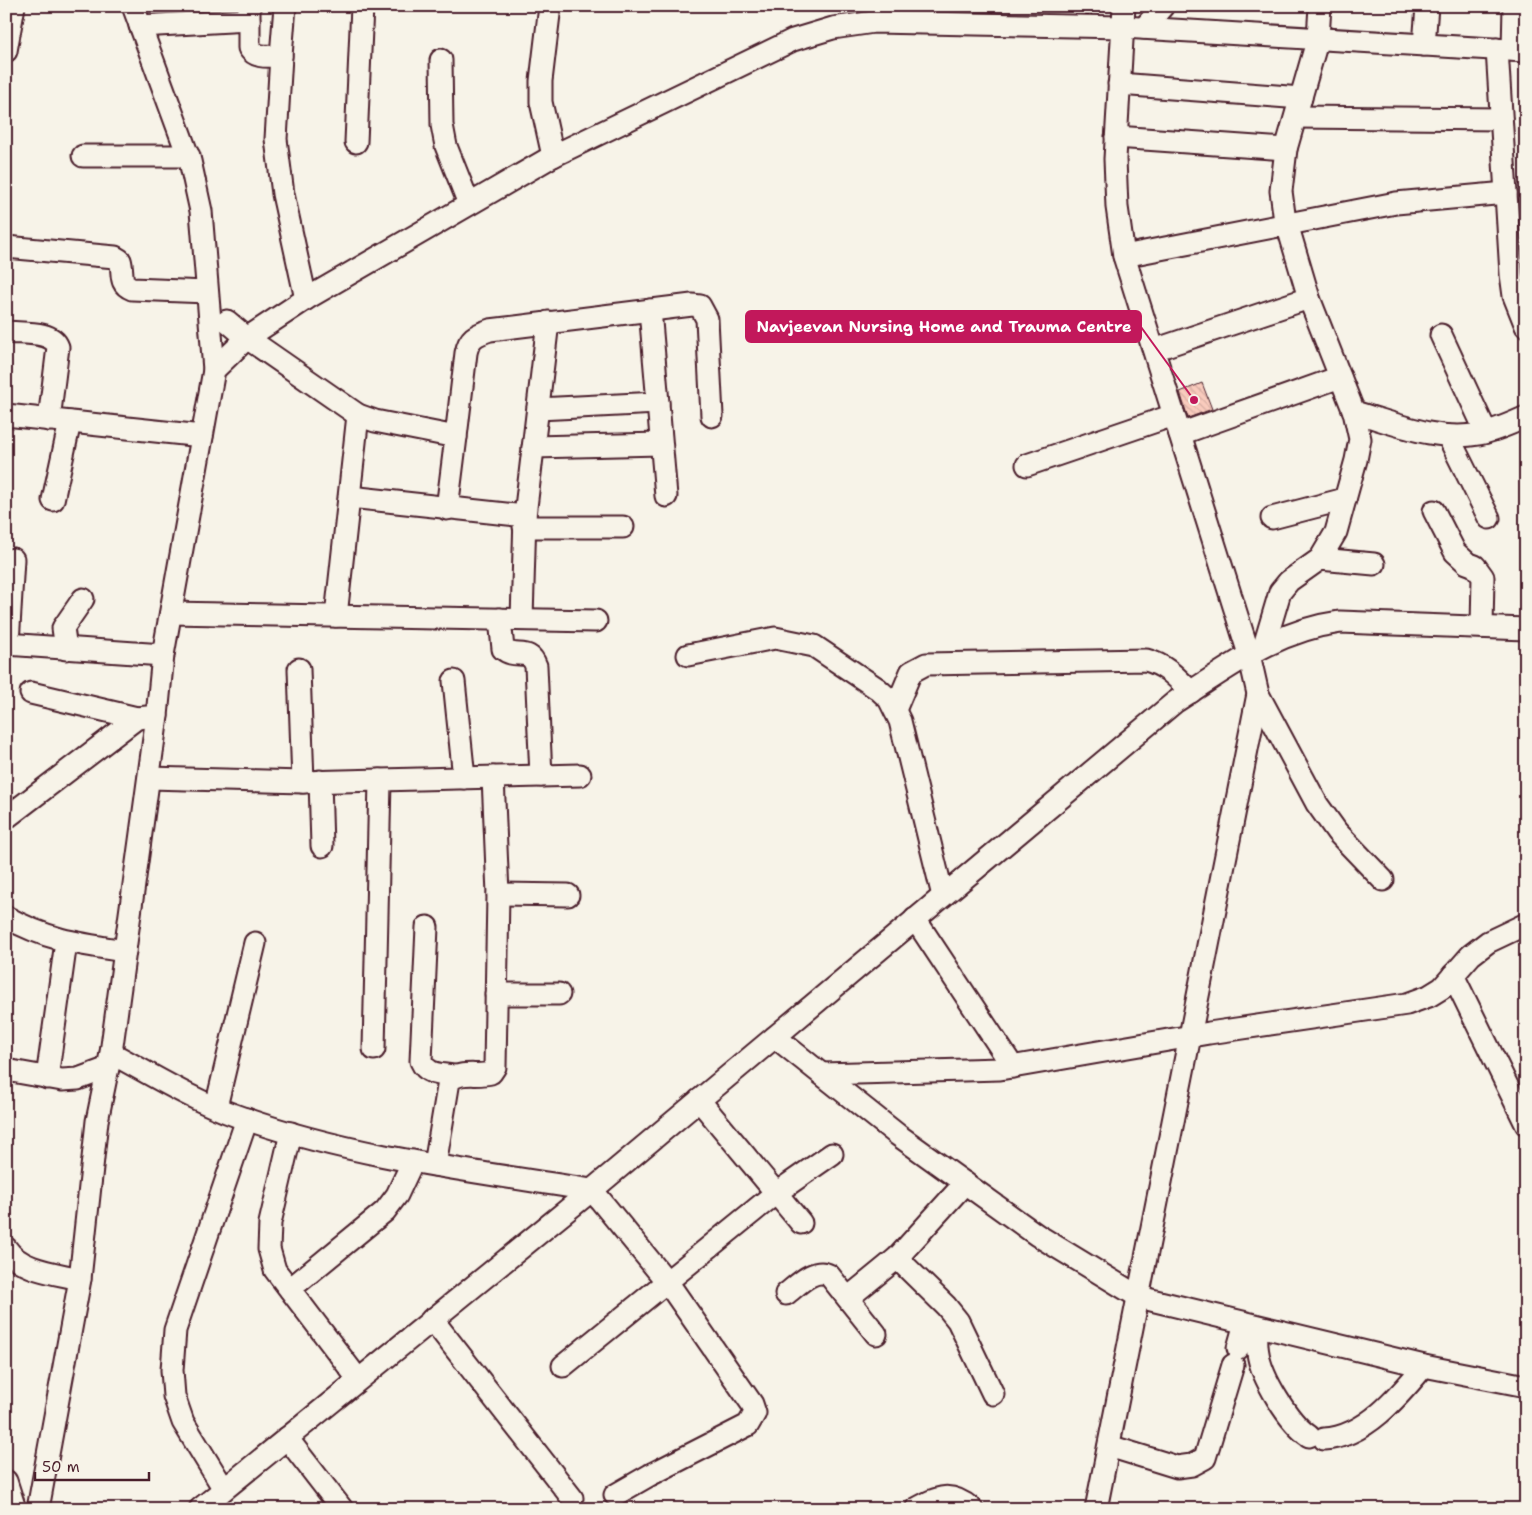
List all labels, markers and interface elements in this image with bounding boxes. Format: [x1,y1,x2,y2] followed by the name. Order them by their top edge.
[746,311,1141,342] callout: Navjeevan Nursing Home and Trauma Centre
[756,316,1132,337] text: Navjeevan Nursing Home and Trauma Centre
[35,1450,149,1482] scale bar
[42,1457,80,1477] text: 50 m

